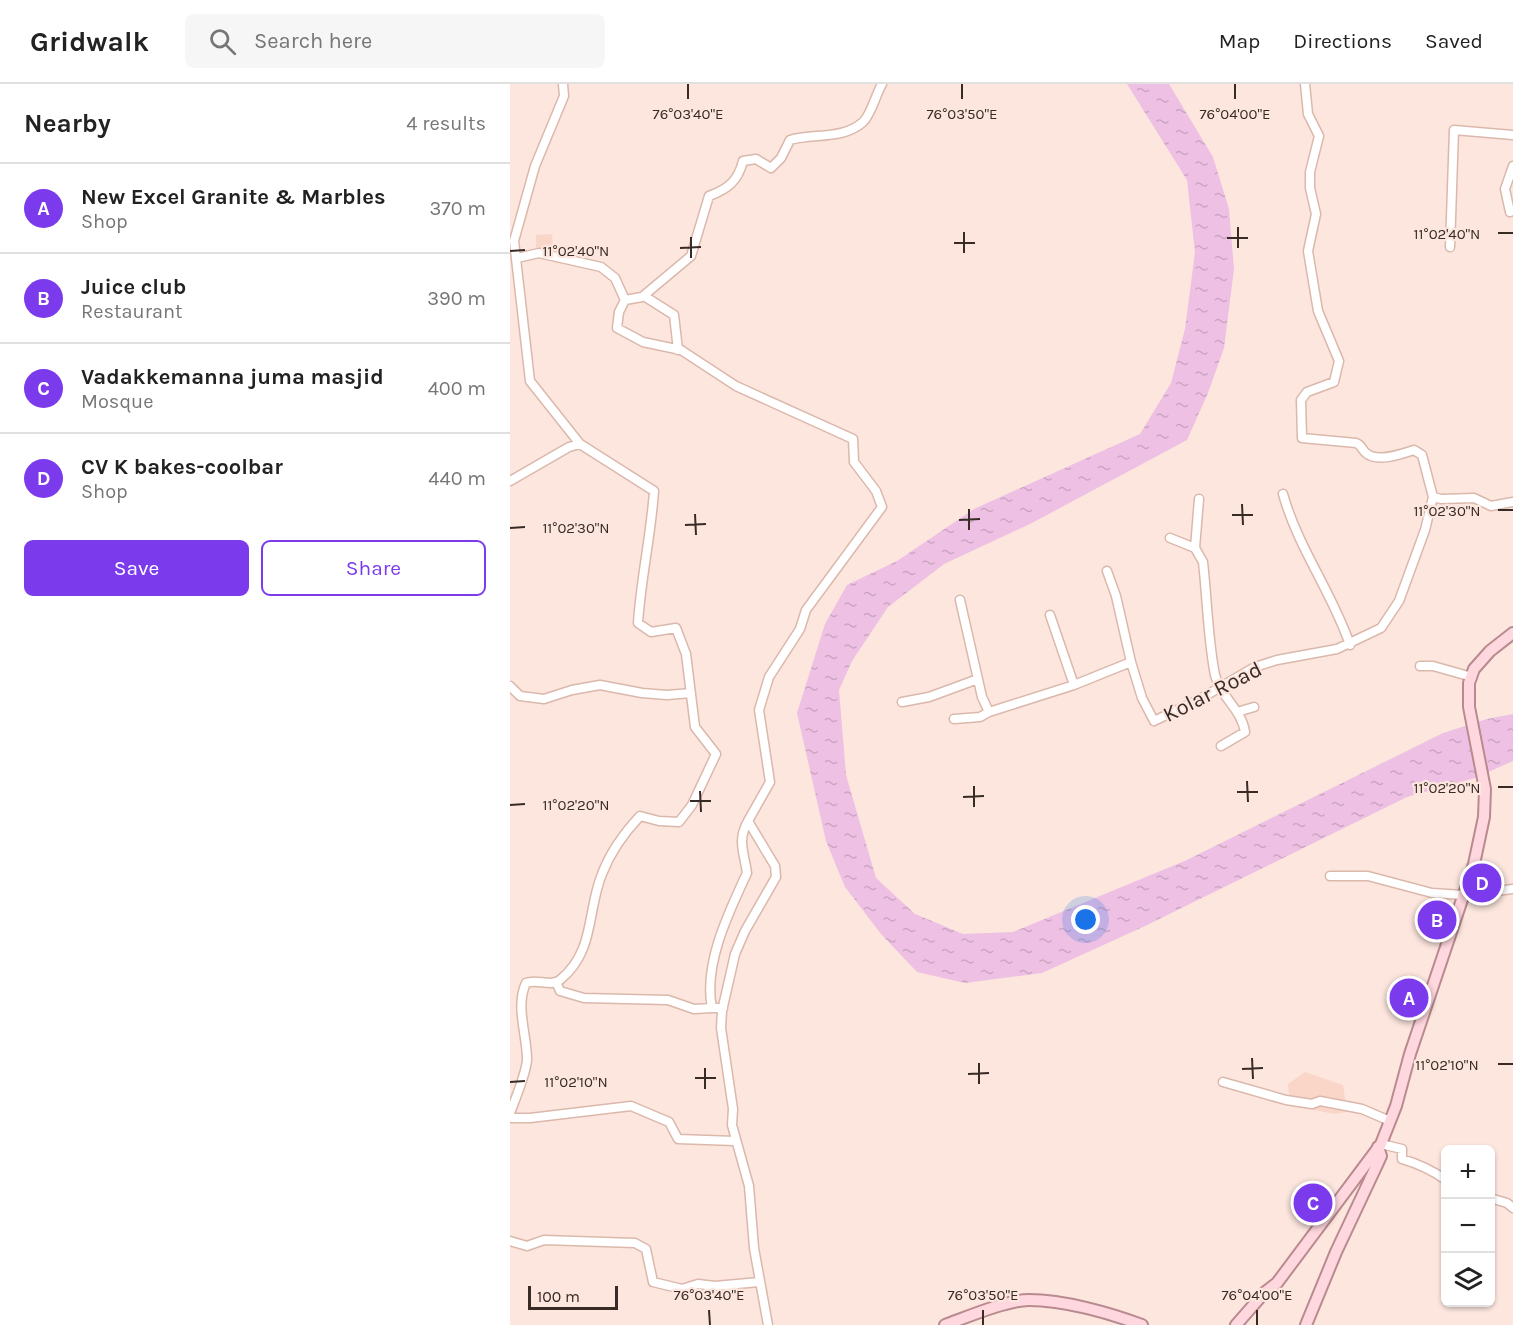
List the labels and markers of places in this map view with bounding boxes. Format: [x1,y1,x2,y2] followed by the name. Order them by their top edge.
[1462,860,1502,906] pin: D
[1418,898,1456,942] pin: B
[1390,976,1428,1020] pin: A
[1294,1180,1332,1226] pin: C

